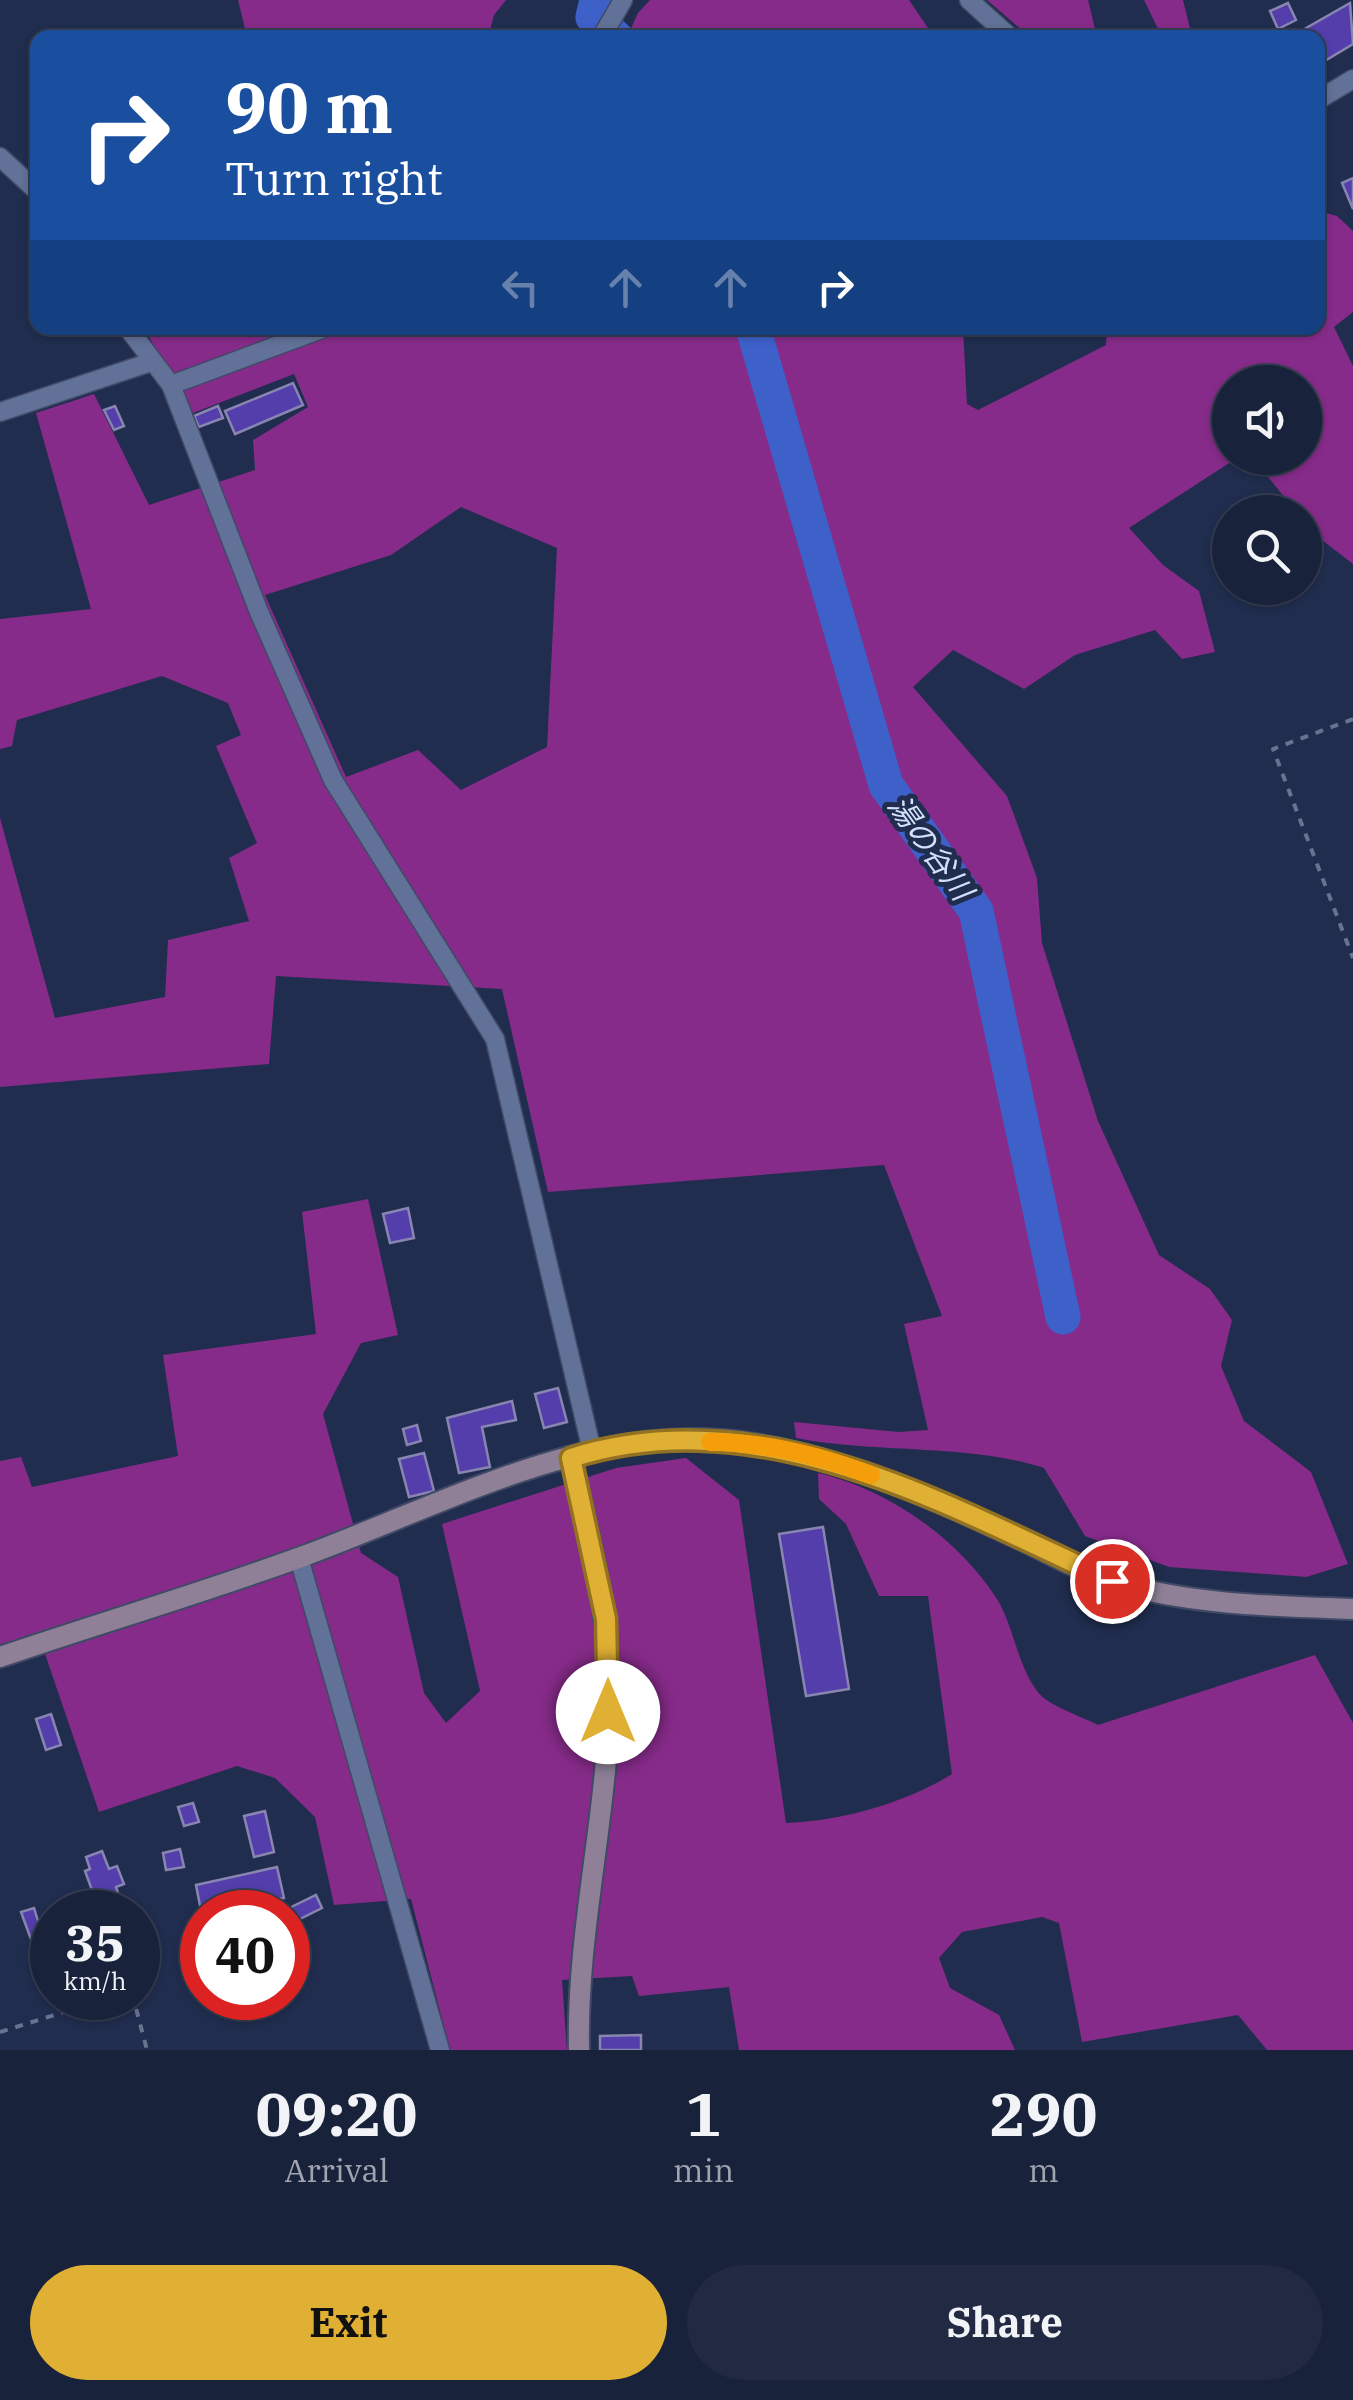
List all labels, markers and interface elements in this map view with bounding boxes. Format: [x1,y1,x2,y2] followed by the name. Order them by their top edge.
[225,61,393,152] text: 90 m
[60,70,190,200] icon: right
[225,149,443,207] text: Turn right
[493,260,548,315] icon: left
[598,260,653,315] icon: ahead
[703,260,758,315] icon: ahead
[808,260,863,315] icon: right
[1212,365,1322,605] map controls
[1212,365,1322,475] button: sound
[1212,495,1322,605] button: search
[880,787,984,910] water label: 湯の谷川
[1070,1539,1155,1624] pin
[1085,1554,1140,1609] icon: arrive
[556,1660,660,1764] position arrow
[180,1890,310,2020] speed limit sign: 40
[65,1910,125,1975] text: 35
[63,1964,127,1997] text: km/h
[255,2074,418,2153] text: 09:20
[686,2074,722,2153] text: 1
[990,2074,1098,2153] text: 290
[284,2149,389,2191] text: Arrival
[673,2149,734,2191] text: min
[1028,2149,1059,2191] text: m
[30,2265,667,2380] button: Exit
[687,2265,1323,2380] button: Share

